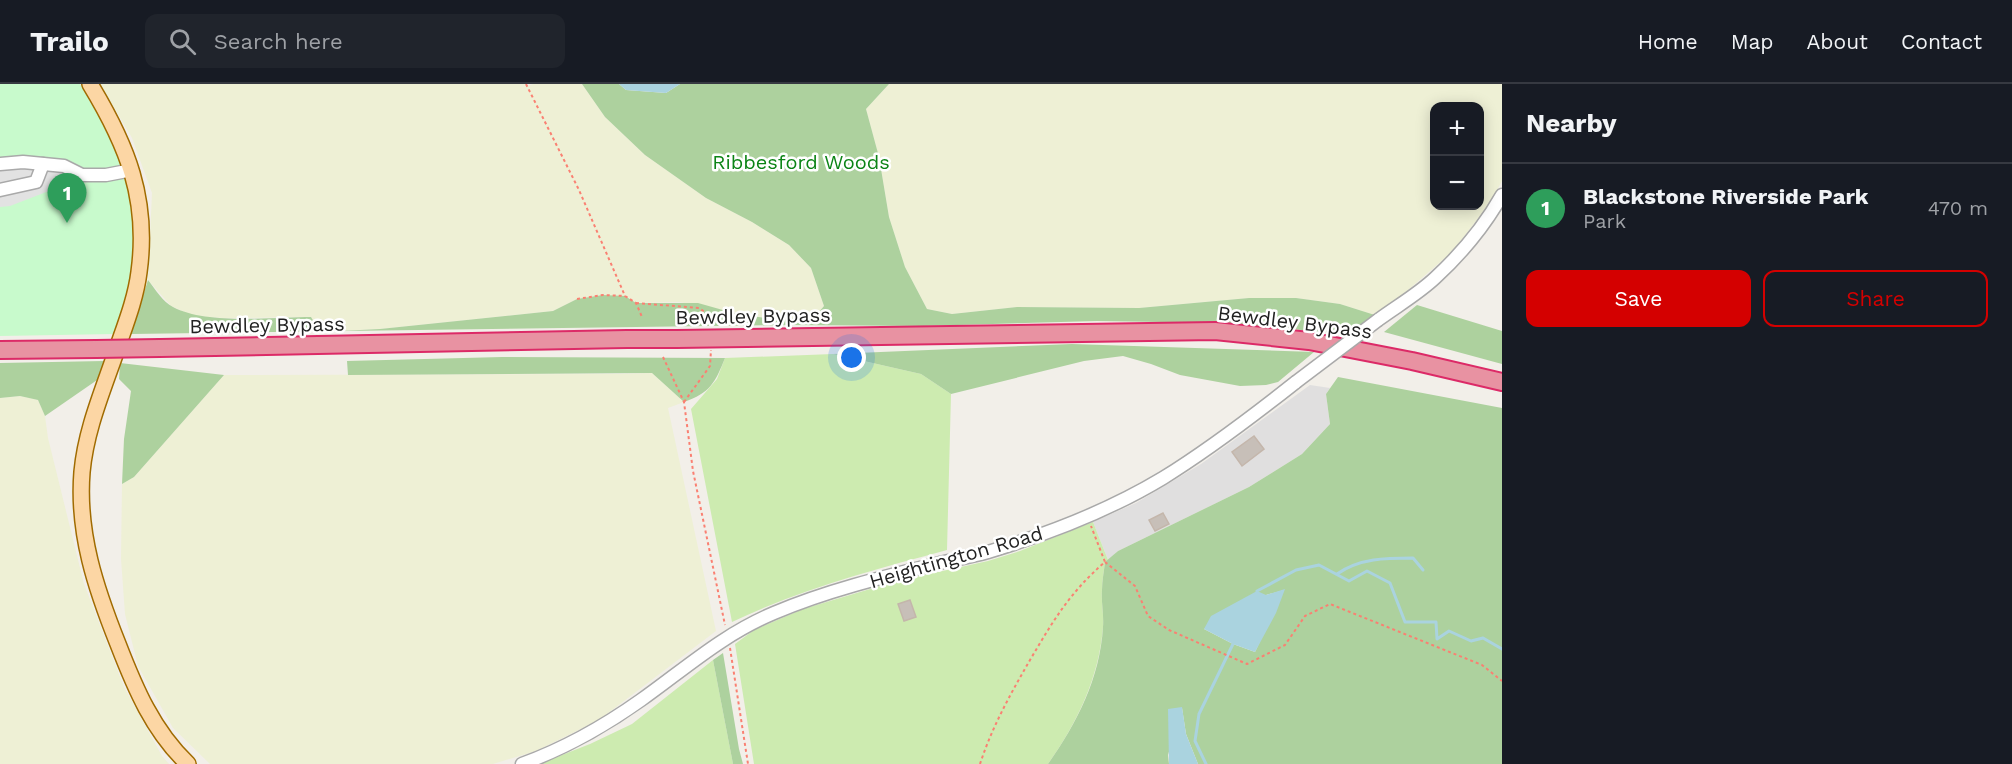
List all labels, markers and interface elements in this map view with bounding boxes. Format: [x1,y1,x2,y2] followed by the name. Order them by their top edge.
[145,14,565,68] search box
[30,25,109,58] text: Trailo
[166,25,199,58] icon: search
[214,29,343,54] text: Search here
[1638,29,1698,54] text: Home
[1731,29,1774,54] text: Map
[1807,29,1868,54] text: About
[1901,29,1982,54] text: Contact
[1430,102,1484,210] map controls
[1430,102,1484,156] button: +
[1526,108,1617,138] text: Nearby
[712,150,890,174] park label: Ribbesford Woods
[1430,156,1484,210] button: −
[48,174,86,223] pin: 1
[1583,184,1869,209] text: Blackstone Riverside Park
[1541,196,1550,220] text: 1
[1928,196,1988,220] text: 470 m
[1583,209,1626,233] text: Park
[1526,270,1751,327] button: Save
[1763,270,1988,327] button: Share
[1216,301,1374,343] street label: Bewdley Bypass
[675,303,831,329] street label: Bewdley Bypass
[189,312,345,338] street label: Bewdley Bypass
[837,343,866,372] your location
[866,521,1046,593] street label: Heightington Road

